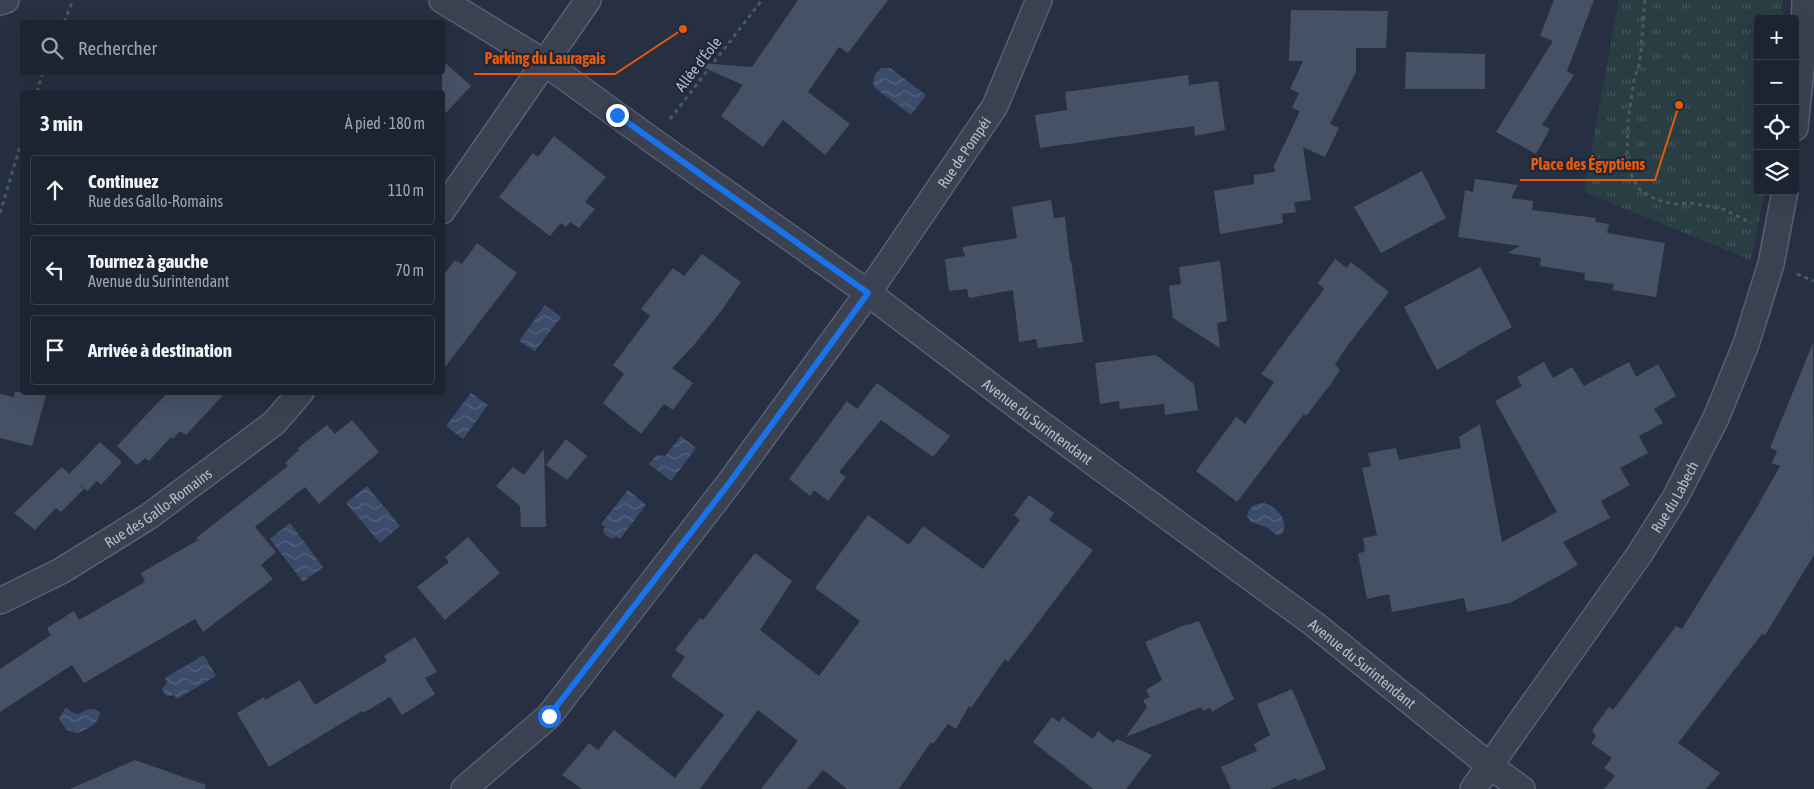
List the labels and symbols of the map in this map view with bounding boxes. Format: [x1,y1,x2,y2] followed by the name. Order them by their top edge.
[671,33,725,95] street label: Allée d'Éole
[474,43,615,74] callout: Parking du Lauragais
[484,49,606,67] text: Parking du Lauragais
[606,104,629,127] route end
[933,114,994,191] street label: Rue de Pompéi
[1520,149,1655,180] callout: Place des Égyptiens
[1531,155,1646,173] text: Place des Égyptiens
[980,375,1096,468] street label: Avenue du Surintendant
[1647,458,1701,536] street label: Rue du Labech
[101,464,215,551] street label: Rue des Gallo-Romains
[1306,615,1419,711] street label: Avenue du Surintendant
[538,705,561,728] route start

